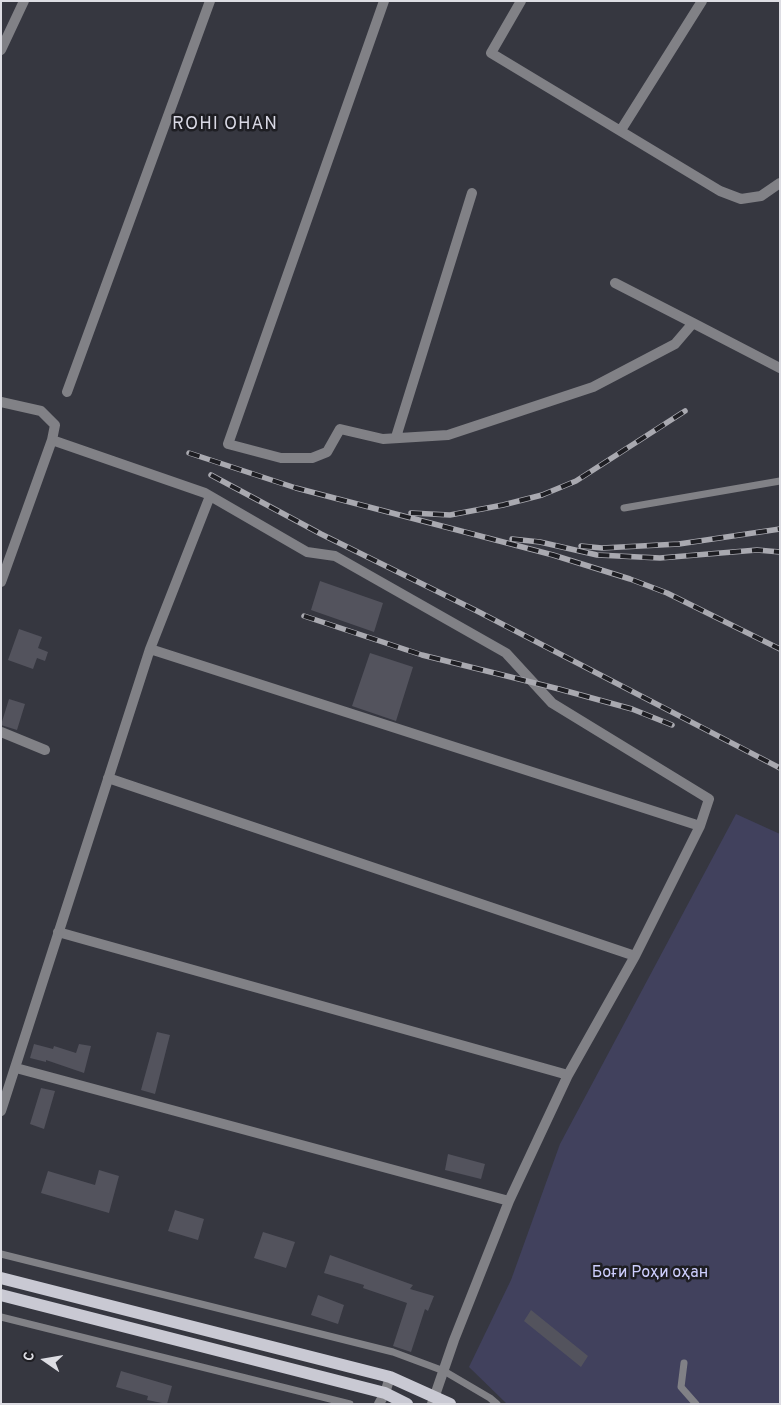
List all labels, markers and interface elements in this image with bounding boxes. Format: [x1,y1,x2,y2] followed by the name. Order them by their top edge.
[171,114,279,136] district label: ROHI OHAN
[592,1264,708,1284] park label: Боғи Роҳи оҳан
[20,1335,70,1385] north arrow
[21,1350,39,1363] text: С

